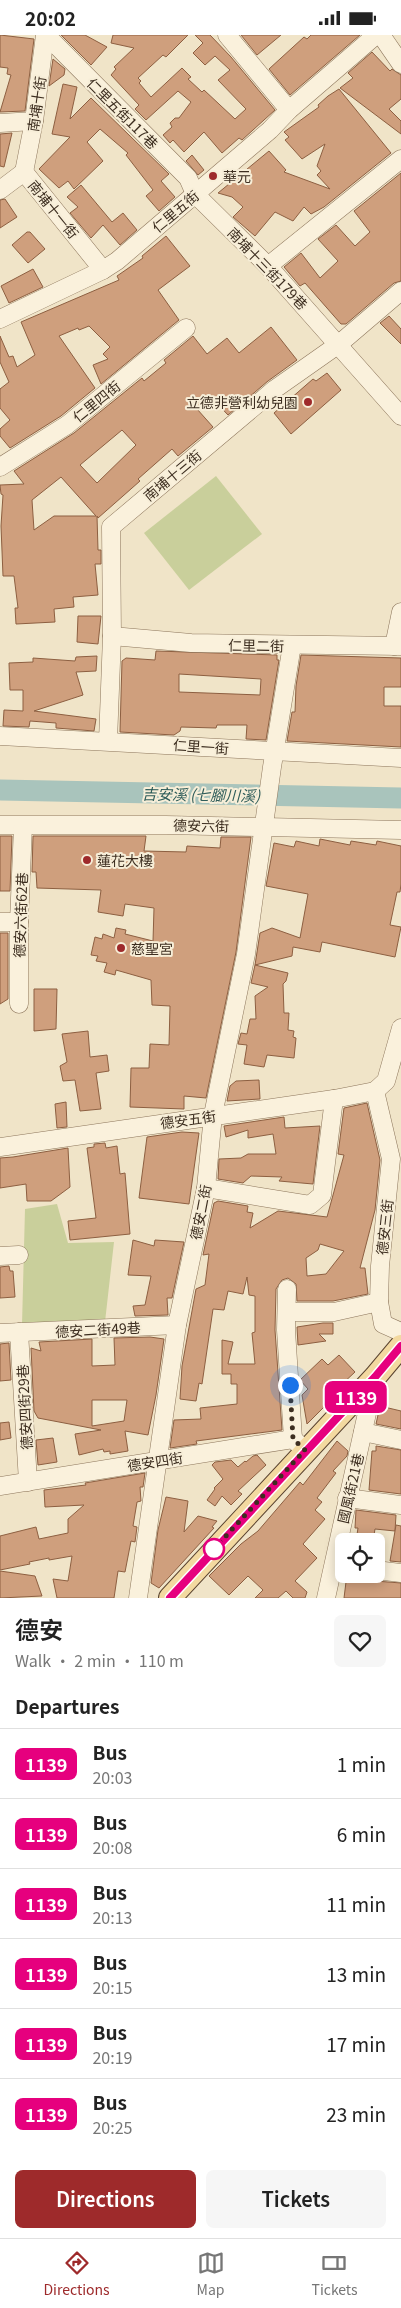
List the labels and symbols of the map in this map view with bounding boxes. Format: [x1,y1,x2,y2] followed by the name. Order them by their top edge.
[83,73,163,153] street label: 仁里五街117巷
[22,75,50,133] street label: 南埔十街
[223,166,251,186] place label: 華元
[207,170,219,182] marker: 華元
[24,176,84,242] street label: 南埔十一街
[147,185,203,237] street label: 仁里五街
[224,222,312,314] street label: 南埔十三街179巷
[68,376,124,426] street label: 仁里四街
[186,392,298,412] place label: 立德非營利幼兒園
[302,396,314,408] marker: 立德非營利幼兒園
[139,445,205,505] street label: 南埔十三街
[228,635,284,655] street label: 仁里二街
[172,734,230,758] street label: 仁里一街
[142,782,261,806] water label: 吉安溪 (七腳川溪)
[173,815,229,835] street label: 德安六街
[97,850,153,870] place label: 蓮花大樓
[81,854,93,866] marker: 蓮花大樓
[9,872,31,958] street label: 德安六街62巷
[131,938,173,958] place label: 慈聖宮
[115,942,127,954] marker: 慈聖宮
[159,1105,217,1133] street label: 德安五街
[185,1183,215,1241] street label: 德安二街
[371,1198,397,1256] street label: 德安三街
[55,1317,141,1341] street label: 德安二街49巷
[12,1364,36,1450] street label: 德安四街29巷
[278,1373,303,1398] your location
[321,1381,391,1413] line badge: 1139
[126,1447,184,1475] street label: 德安四街
[332,1451,368,1525] street label: 國風街21巷
[203,1538,225,1560] unlabelled marker

